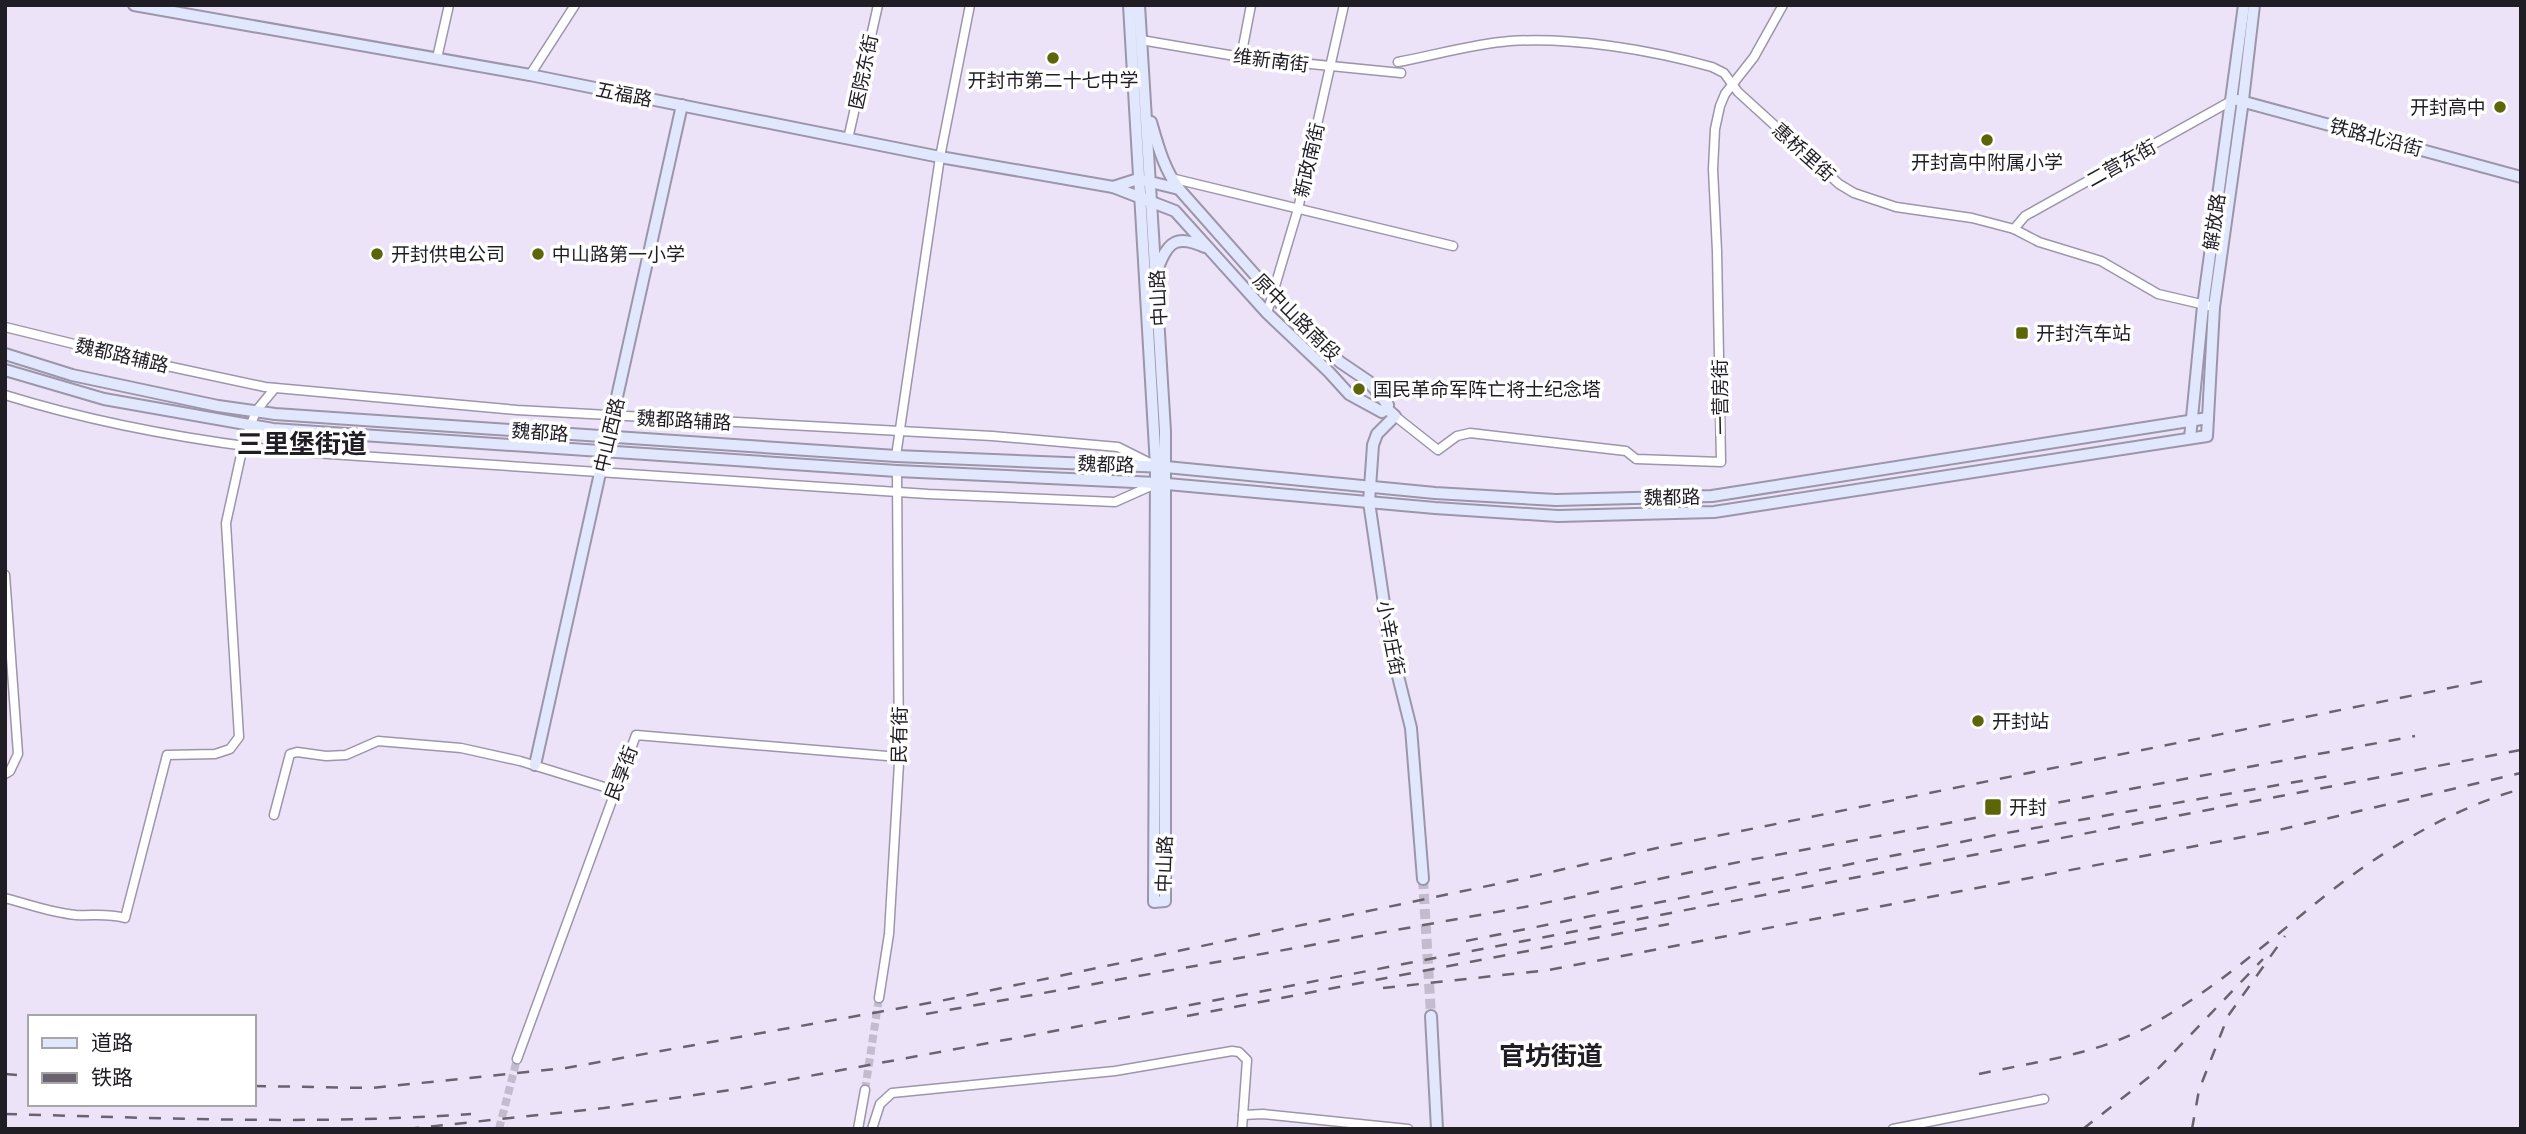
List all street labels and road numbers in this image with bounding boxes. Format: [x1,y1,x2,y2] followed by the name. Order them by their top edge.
[840,32,885,112] street label: 医院东街
[1232,40,1311,79] street label: 维新南街
[593,74,655,113] street label: 五福路
[2326,110,2426,163] street label: 铁路北沿街
[1766,115,1842,188] street label: 惠桥里街
[1286,120,1331,200] street label: 新政南街
[2080,131,2161,194] street label: 二营东街
[2195,192,2232,252] street label: 解放路
[1247,266,1348,367] street label: 原中山路南段
[1142,269,1173,327] street label: 中山路
[73,330,172,379] street label: 魏都路辅路
[1704,359,1735,435] street label: 一营房街
[586,395,631,475] street label: 中山西路
[636,403,732,436] street label: 魏都路辅路
[511,415,569,448] street label: 魏都路
[1077,448,1135,479] street label: 魏都路
[1643,482,1701,511] street label: 魏都路
[1370,598,1413,678] street label: 小辛庄街
[884,706,913,764] street label: 民有街
[597,741,644,805] street label: 民享街
[1148,835,1179,893] street label: 中山路

